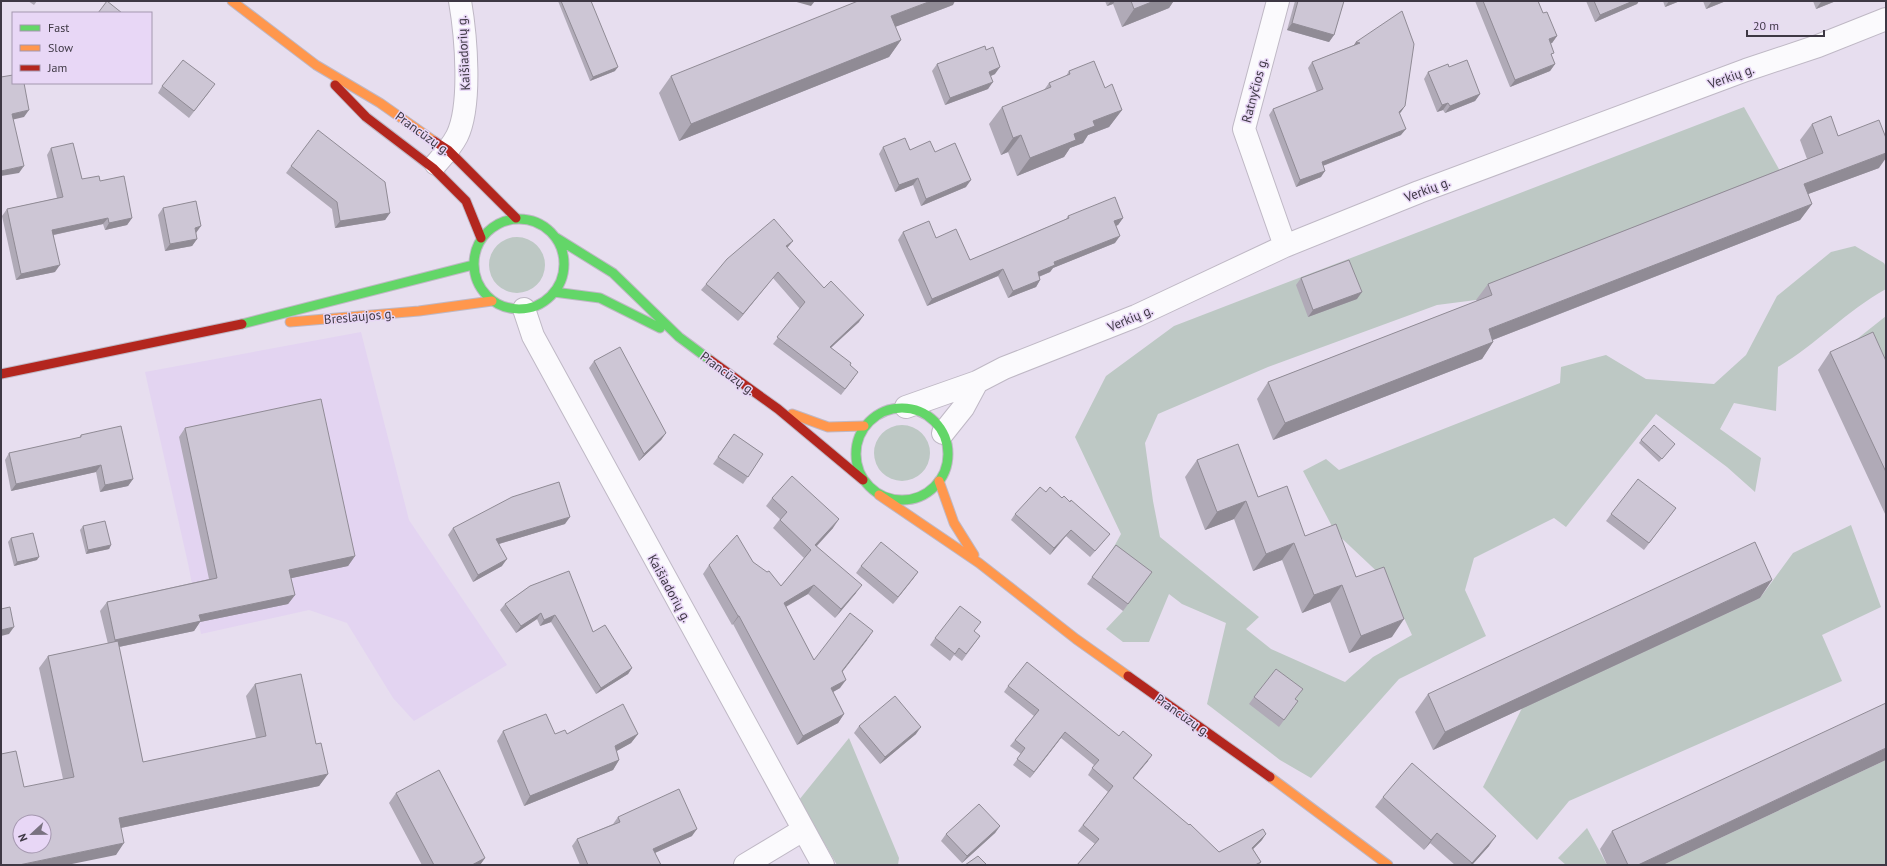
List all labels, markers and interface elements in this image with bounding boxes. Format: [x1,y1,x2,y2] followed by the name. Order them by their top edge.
[12,12,152,84] legend
[1747,12,1824,38] scale bar
[453,15,474,91] street label: Kaišiadorių g.
[1753,18,1779,33] text: 20 m
[48,20,69,35] text: Fast
[48,40,73,55] text: Slow
[1238,56,1271,124] street label: Ratnyčios g.
[47,60,67,75] text: Jam
[1705,60,1757,93] street label: Verkių g.
[392,108,454,159] street label: Prancūzų g.
[1401,173,1453,206] street label: Verkių g.
[1104,301,1156,336] street label: Verkių g.
[323,305,395,328] street label: Breslaujos g.
[697,348,759,399] street label: Prancūzų g.
[644,551,695,625] street label: Kaišiadorių g.
[1152,690,1214,741] street label: Prancūzų g.
[12,814,52,854] north arrow
[15,832,31,844] text: N

